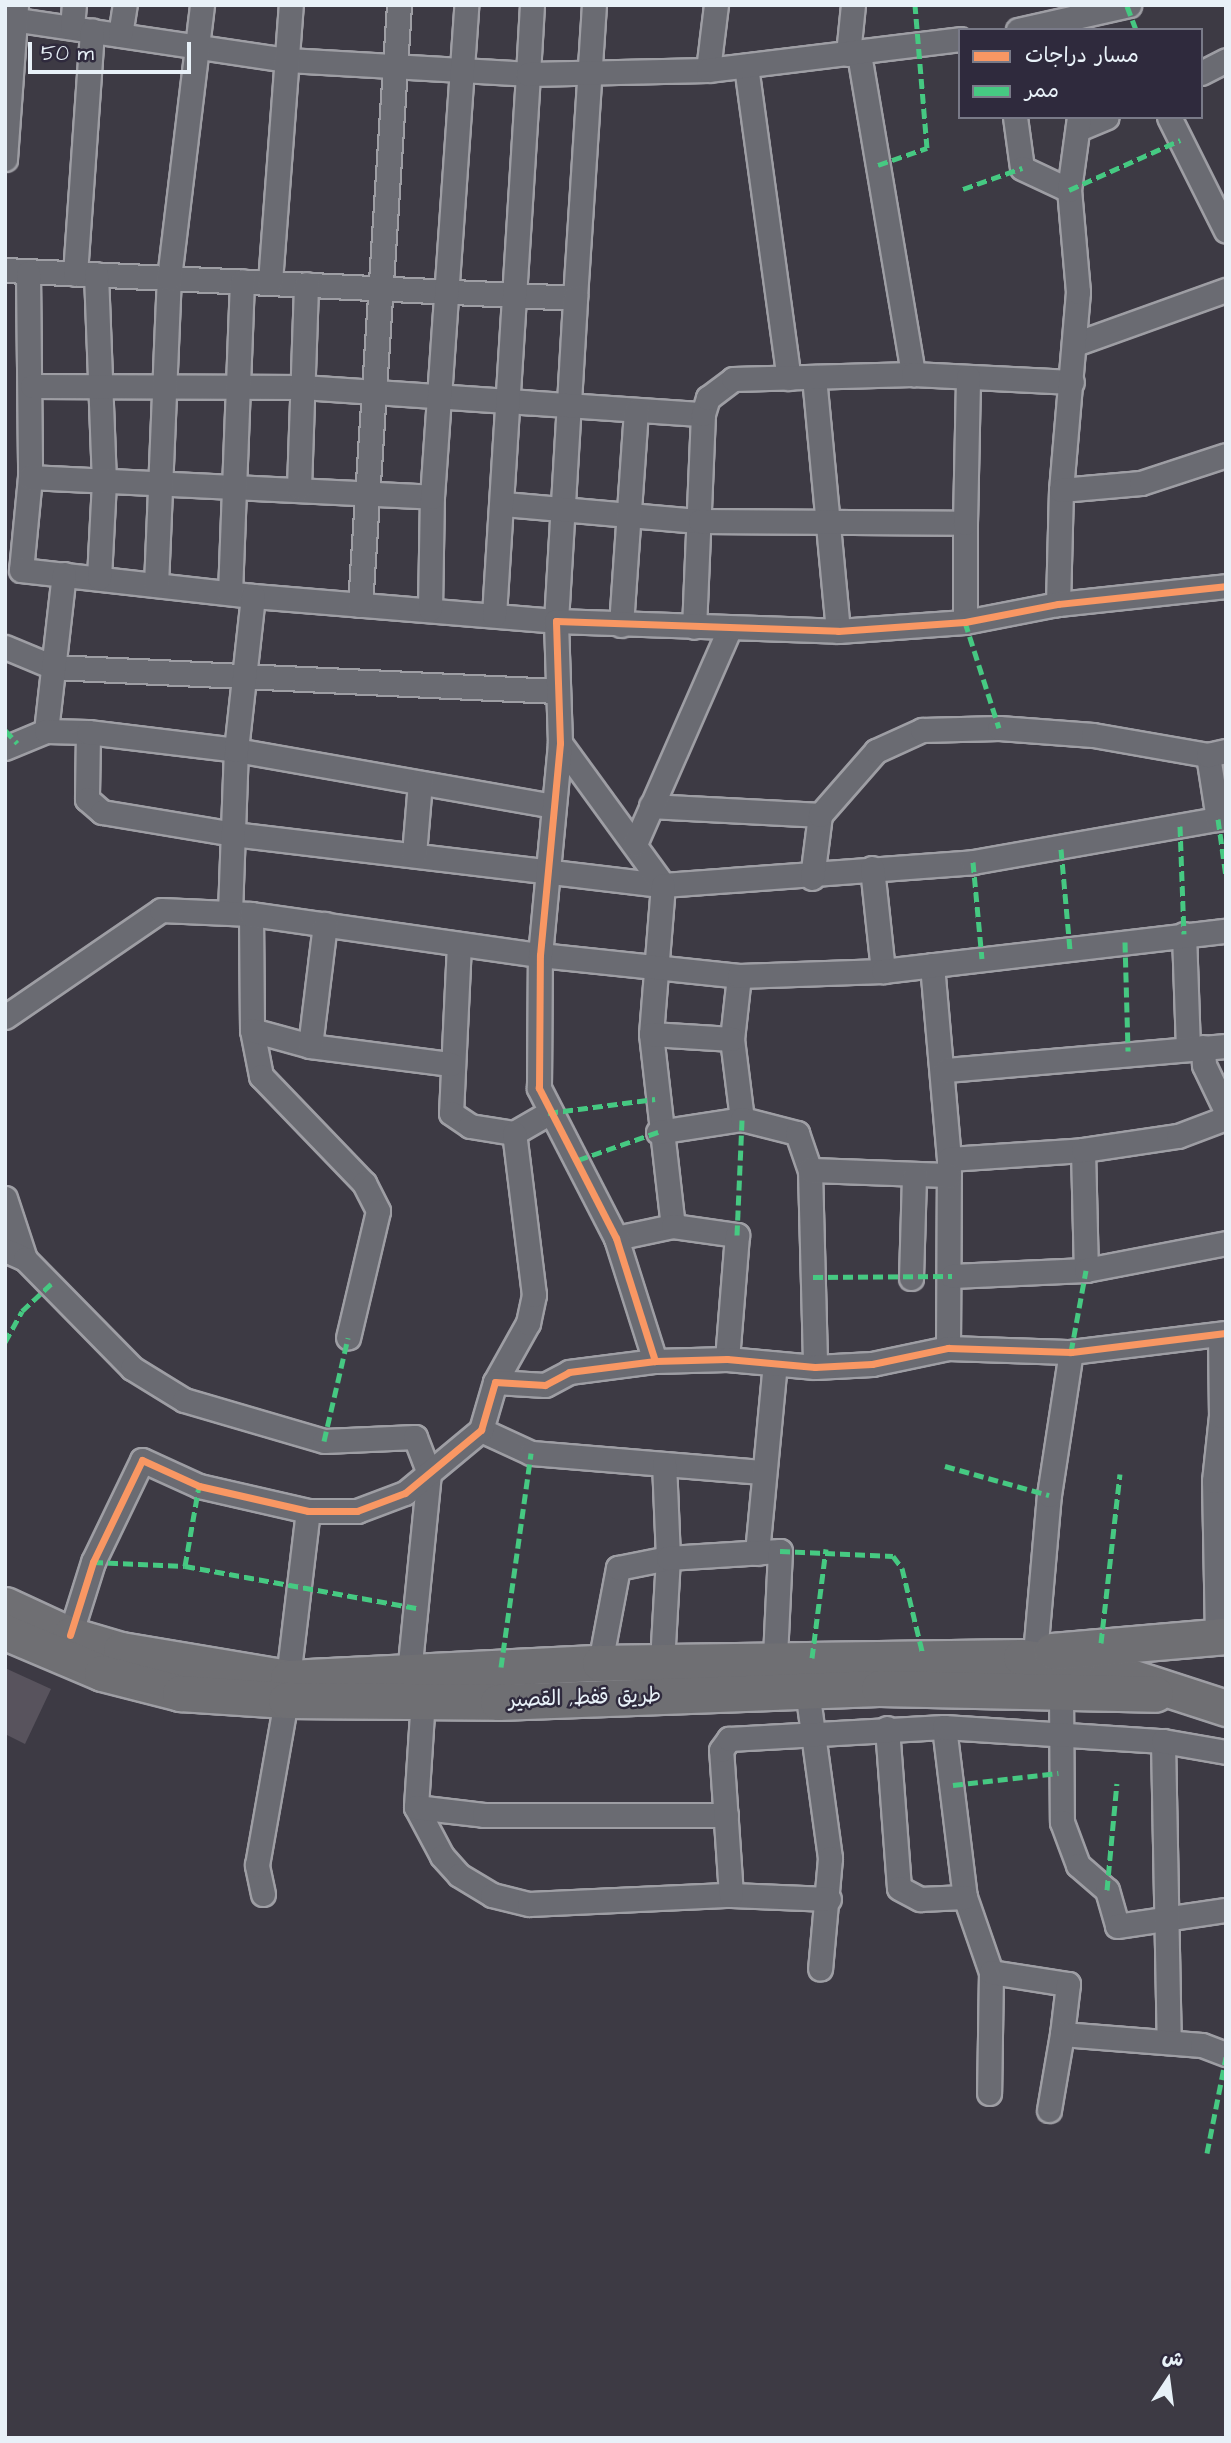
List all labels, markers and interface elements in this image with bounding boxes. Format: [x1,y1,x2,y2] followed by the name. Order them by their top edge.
[32,28,194,72] scale bar
[958,28,1203,119] legend
[41,39,94,68] text: 50 m
[1025,41,1139,70] text: مسار دراجات
[1025,76,1059,105] text: ممر
[508,1683,662,1713] street label: طريق قفط, القصير
[1160,2344,1186,2375] text: ش
[1133,2345,1203,2415] north arrow

